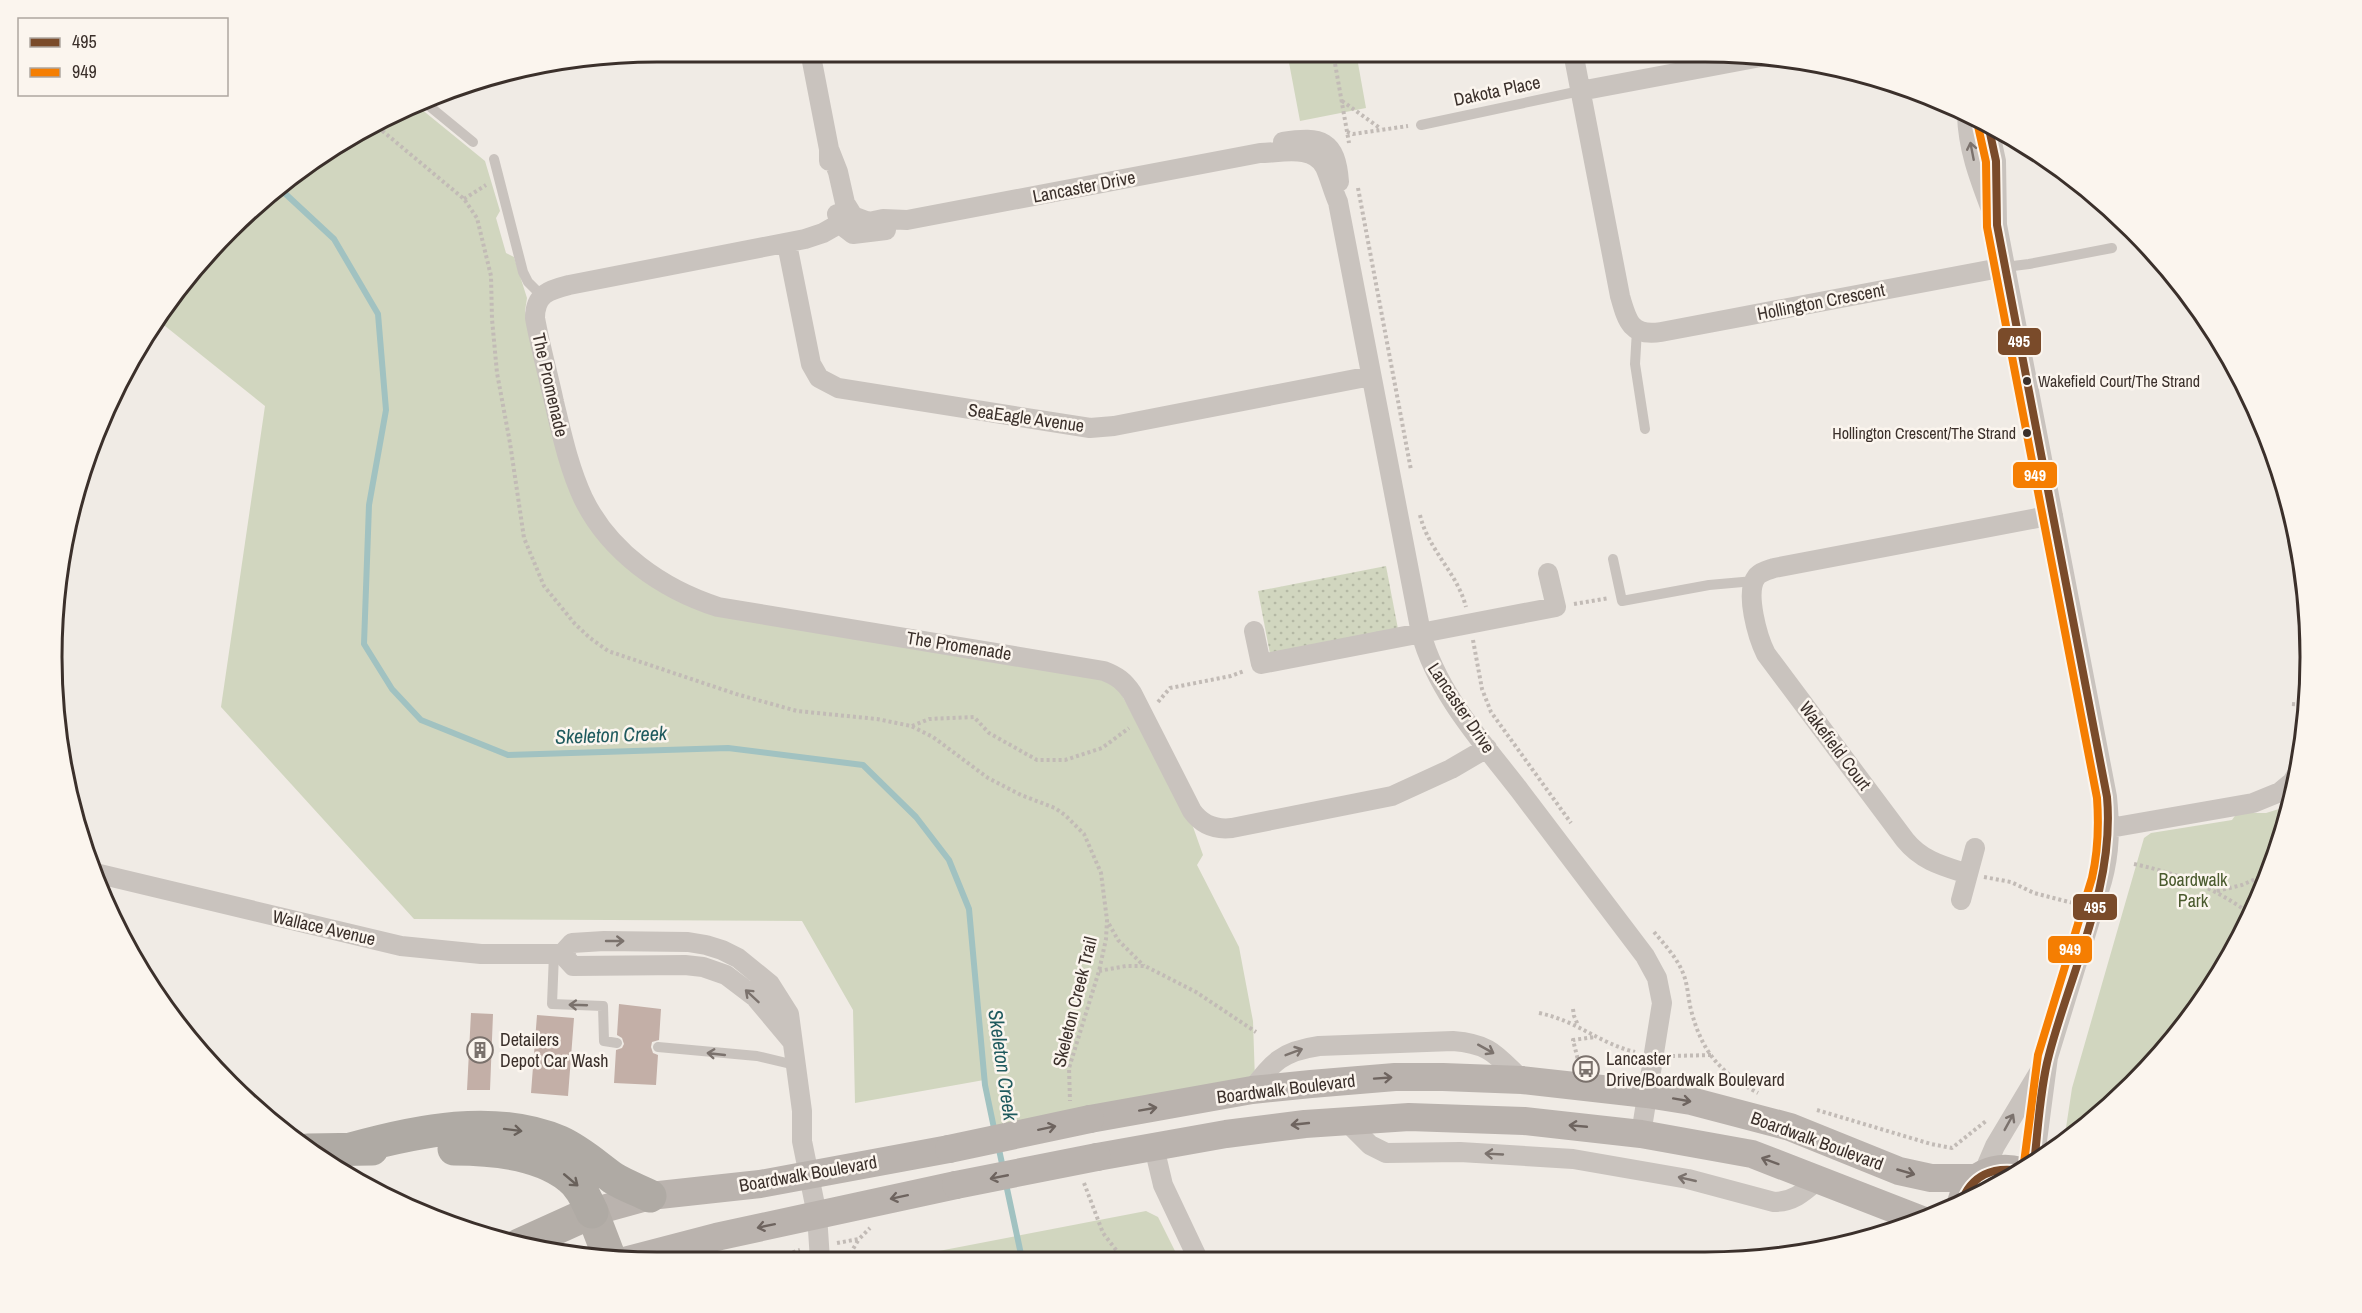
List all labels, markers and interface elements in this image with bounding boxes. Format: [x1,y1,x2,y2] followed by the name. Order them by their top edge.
[18,18,228,96] legend
[72,29,97,54] text: 495
[72,59,97,84] text: 949
[1451,69,1542,112] street label: Dakota Place
[1966,142,1977,162] one-way arrow
[1030,164,1137,209] street label: Lancaster Drive
[1755,277,1887,326] street label: Hollington Crescent
[1997,327,2042,356] line badge: 495
[2008,330,2030,352] text: 495
[526,331,575,439] street label: The Promenade
[2038,370,2200,392] place label: Wakefield Court/The Strand
[2021,375,2033,387] marker: Wakefield Court/The Strand
[966,397,1086,438] street label: SeaEagle Avenue
[1832,422,2016,444] place label: Hollington Crescent/The Strand
[2021,427,2033,439] marker: Hollington Crescent/The Strand
[2012,461,2058,489] line badge: 949
[2024,464,2046,486] text: 949
[905,625,1013,666] street label: The Promenade
[1422,658,1501,758] street label: Lancaster Drive
[1794,696,1877,795] street label: Wakefield Court
[554,719,668,750] water label: Skeleton Creek
[2159,867,2228,913] park label: Boardwalk Park
[2072,893,2118,921] line badge: 495
[2084,896,2106,918] text: 495
[270,904,378,952] street label: Wallace Avenue
[1046,934,1103,1070] street label: Skeleton Creek Trail
[605,935,625,947] one-way arrow
[2047,935,2093,964] line badge: 949
[2059,938,2081,960] text: 949
[745,989,760,1003] one-way arrow
[568,1000,588,1011] one-way arrow
[982,1008,1025,1123] water label: Skeleton Creek
[500,1027,609,1073] place label: Detailers Depot Car Wash
[465,1035,495,1065] building icon: Detailers Depot Car Wash
[1477,1043,1494,1055] one-way arrow
[1284,1045,1303,1056] one-way arrow
[1606,1046,1785,1092] place label: Lancaster Drive/Boardwalk Boulevard
[707,1048,727,1059] one-way arrow
[1571,1054,1601,1084] bus stop icon: Lancaster Drive/Boardwalk Boulevard
[1215,1068,1357,1109] street label: Boardwalk Boulevard
[1372,1072,1392,1083] one-way arrow
[1671,1095,1691,1106] one-way arrow
[1138,1103,1157,1114] one-way arrow
[1747,1105,1887,1176] street label: Boardwalk Boulevard
[2003,1114,2015,1131] one-way arrow
[1290,1119,1310,1130] one-way arrow
[1569,1120,1589,1131] one-way arrow
[1036,1122,1056,1133] one-way arrow
[502,1125,522,1136] one-way arrow
[737,1149,879,1198] street label: Boardwalk Boulevard
[1484,1149,1504,1160] one-way arrow
[1761,1155,1779,1166] one-way arrow
[1897,1167,1916,1179] one-way arrow
[990,1172,1009,1183] one-way arrow
[1677,1173,1696,1185] one-way arrow
[563,1174,579,1187] one-way arrow
[889,1192,909,1203] one-way arrow
[757,1221,776,1233] one-way arrow

